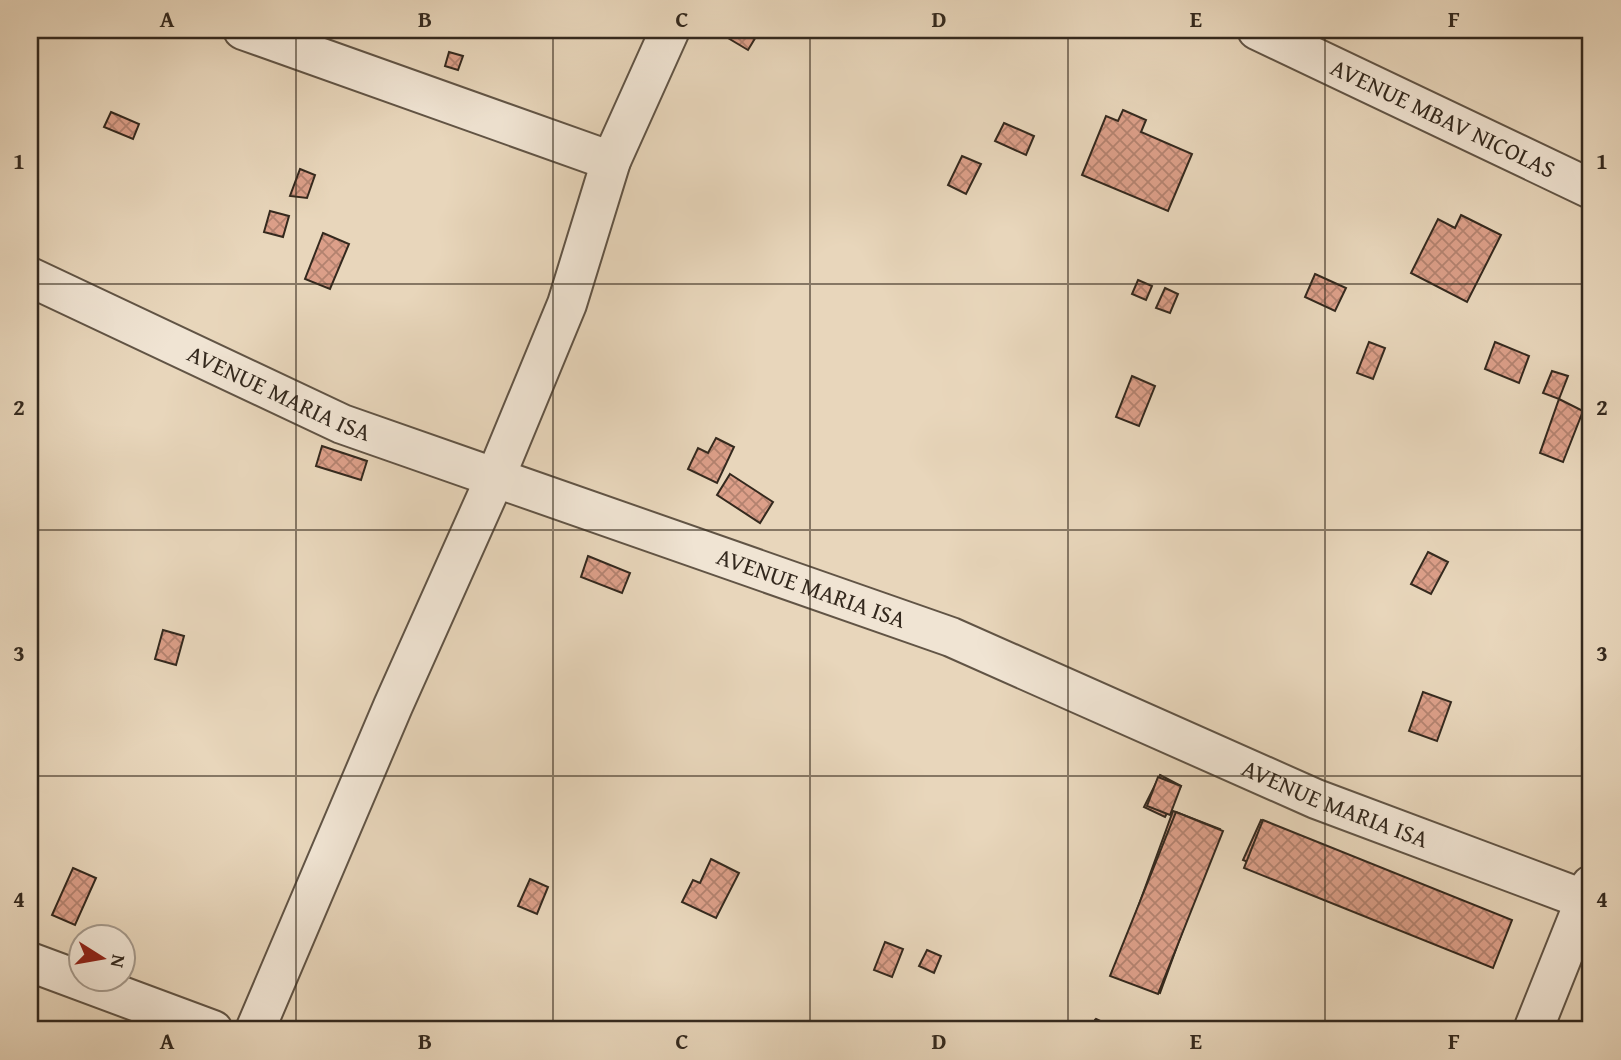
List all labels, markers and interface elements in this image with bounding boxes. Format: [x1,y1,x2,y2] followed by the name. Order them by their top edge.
[160,2,175,35] text: A
[418,2,432,35] text: B
[675,2,689,35] text: C
[932,2,947,35] text: D
[1190,2,1202,35] text: E
[1448,2,1460,35] text: F
[1325,50,1561,187] street label: AVENUE MBAV NICOLAS
[13,144,25,177] text: 1
[1596,144,1608,177] text: 1
[182,336,376,450] street label: AVENUE MARIA ISA
[13,390,25,423] text: 2
[1596,390,1608,423] text: 2
[712,538,911,637] street label: AVENUE MARIA ISA
[13,636,25,669] text: 3
[1596,636,1608,669] text: 3
[1236,750,1434,857] street label: AVENUE MARIA ISA
[13,882,25,915] text: 4
[1596,882,1608,915] text: 4
[66,923,136,993] north arrow
[104,952,134,970] text: N
[160,1024,175,1057] text: A
[418,1024,432,1057] text: B
[675,1024,689,1057] text: C
[932,1024,947,1057] text: D
[1190,1024,1202,1057] text: E
[1448,1024,1460,1057] text: F

